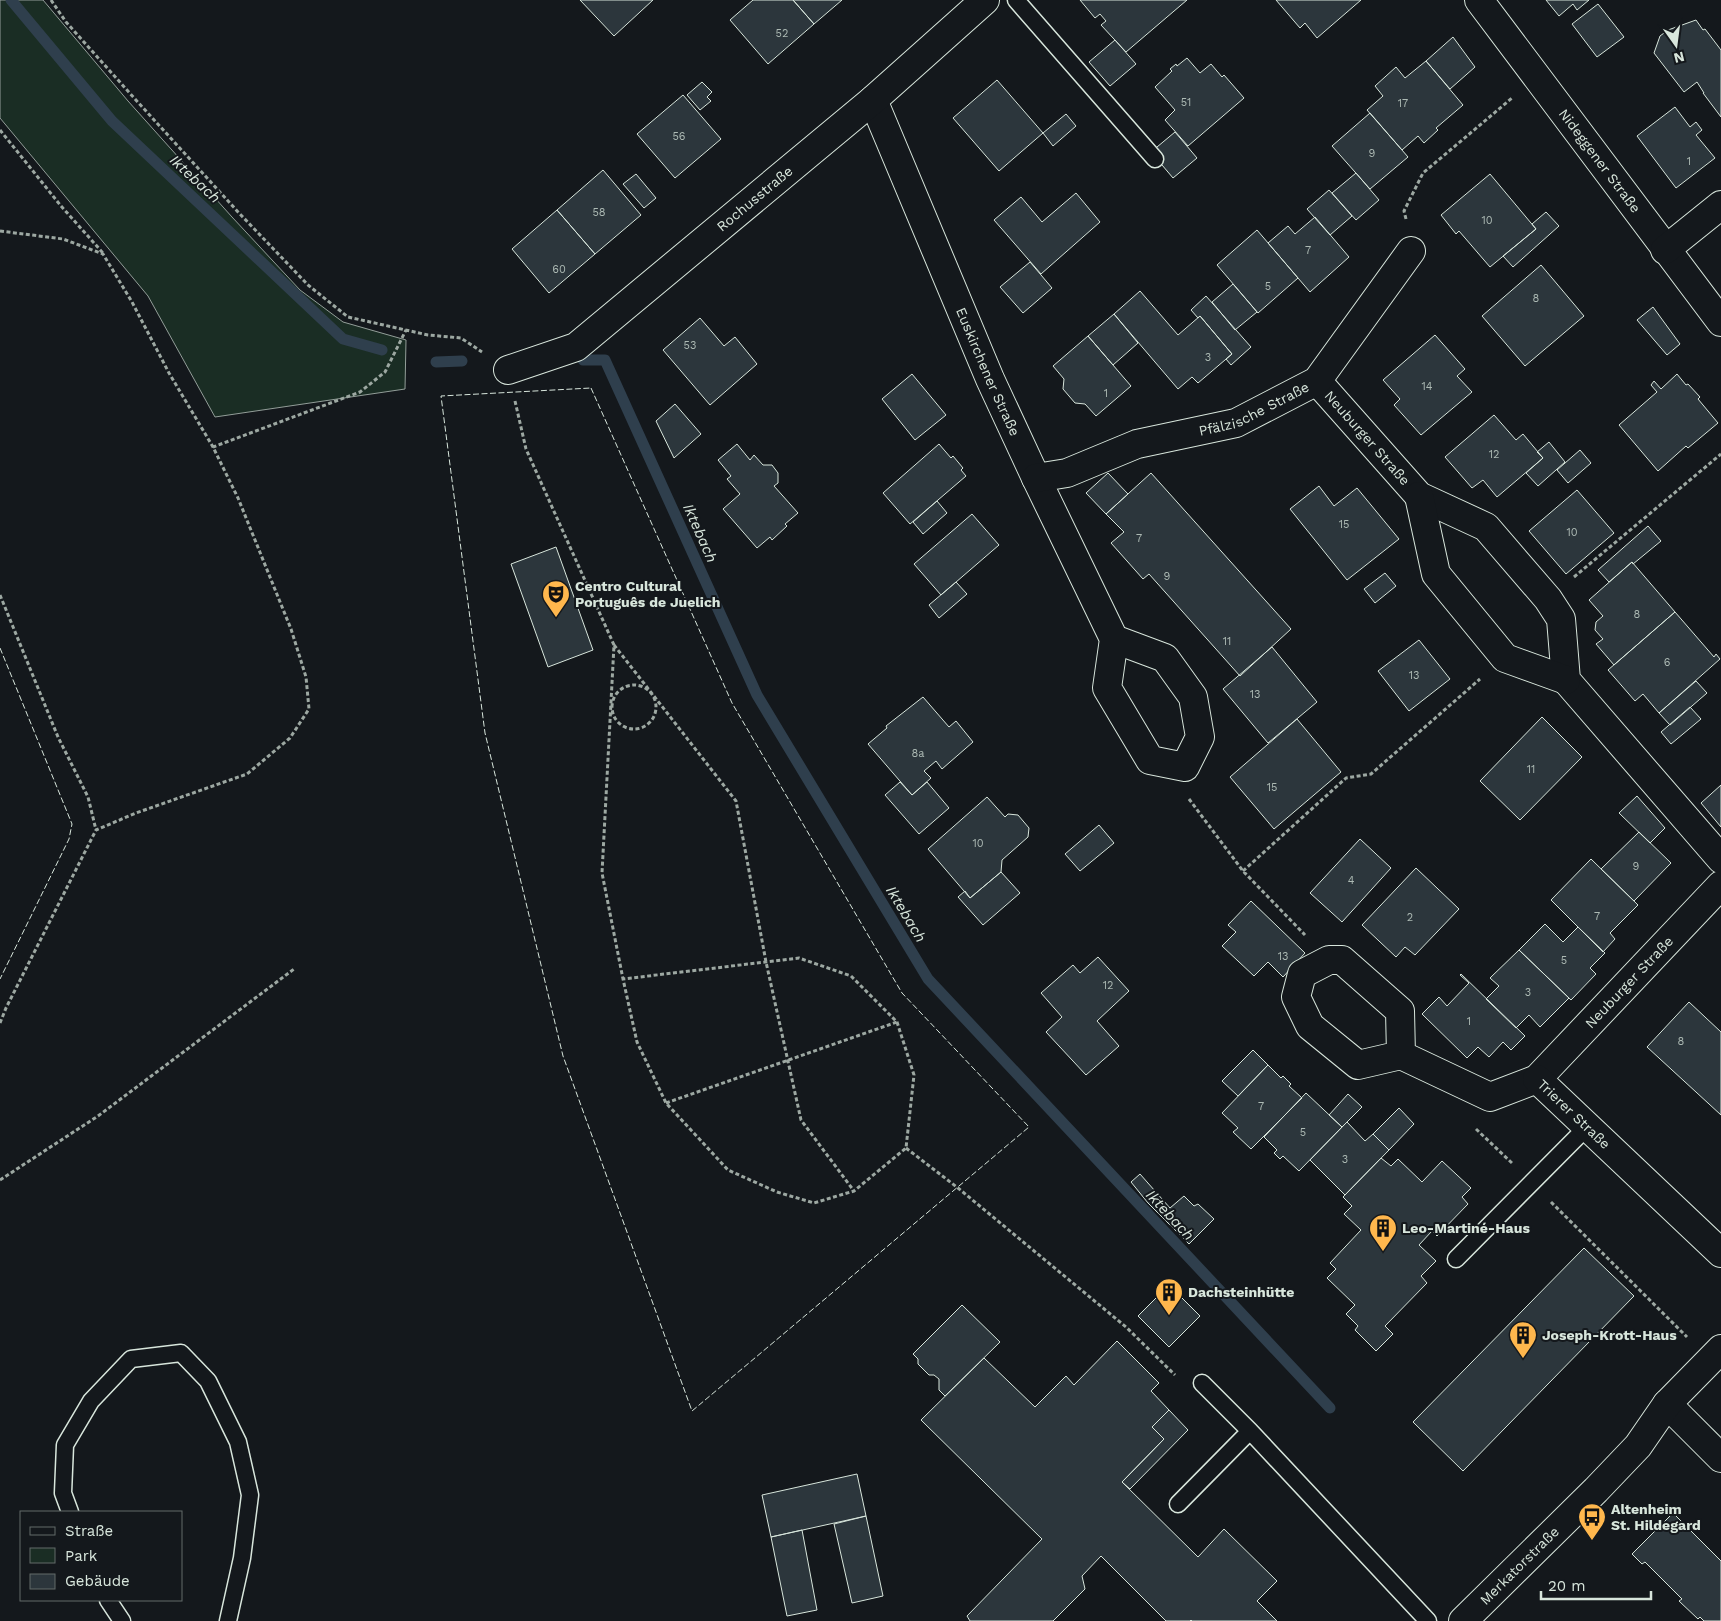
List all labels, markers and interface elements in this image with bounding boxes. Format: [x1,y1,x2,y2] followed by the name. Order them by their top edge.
[1651,20,1701,70] north arrow
[776,27,788,40] house number: 52
[1672,49,1686,67] text: N
[1181,96,1191,109] house number: 51
[1398,97,1408,110] house number: 17
[1556,106,1644,216] street label: Nideggener Straße
[672,130,686,143] house number: 56
[1369,147,1376,160] house number: 9
[166,151,224,207] water label: Iktebach
[1687,155,1691,168] house number: 1
[713,162,796,235] street label: Rochusstraße
[592,206,606,219] house number: 58
[1481,214,1493,227] house number: 10
[1305,244,1311,257] house number: 7
[552,263,566,276] house number: 60
[1265,280,1271,293] house number: 5
[1533,292,1540,305] house number: 8
[953,305,1023,438] street label: Euskirchener Straße
[684,339,696,352] house number: 53
[1205,351,1211,364] house number: 3
[1197,379,1312,439] street label: Pfälzische Straße
[1421,380,1433,393] house number: 14
[1104,387,1108,400] house number: 1
[1321,387,1413,488] street label: Neuburger Straße
[1489,448,1499,461] house number: 12
[679,501,721,565] water label: Iktebach
[1339,518,1349,531] house number: 15
[1566,526,1578,539] house number: 10
[1136,532,1142,545] house number: 7
[1164,570,1171,583] house number: 9
[575,578,721,610] place label: Centro Cultural Português de Juelich
[541,579,571,618] theatre icon: Centro Cultural Português de Juelich
[1634,608,1641,621] house number: 8
[1223,635,1231,648] house number: 11
[1664,656,1671,669] house number: 6
[1409,669,1419,682] house number: 13
[1250,688,1260,701] house number: 13
[911,747,925,760] house number: 8a
[1527,763,1535,776] house number: 11
[1267,781,1277,794] house number: 15
[972,837,984,850] house number: 10
[1633,860,1640,873] house number: 9
[1348,874,1355,887] house number: 4
[882,883,930,945] water label: Iktebach
[1594,910,1600,923] house number: 7
[1407,911,1413,924] house number: 2
[1582,933,1676,1031] street label: Neuburger Straße
[1278,950,1288,963] house number: 13
[1561,954,1567,967] house number: 5
[1103,979,1113,992] house number: 12
[1525,986,1531,999] house number: 3
[1467,1015,1471,1028] house number: 1
[1678,1035,1685,1048] house number: 8
[1534,1076,1614,1152] street label: Trierer Straße
[1258,1100,1264,1113] house number: 7
[1300,1126,1306,1139] house number: 5
[1342,1153,1348,1166] house number: 3
[1142,1186,1198,1244] water label: Iktebach
[1368,1213,1398,1252] building icon: Leo-Martiné-Haus
[1402,1220,1530,1236] place label: Leo-Martiné-Haus
[1154,1277,1184,1316] building icon: Dachsteinhütte
[1188,1284,1294,1300] place label: Dachsteinhütte
[1508,1320,1538,1359] building icon: Joseph-Krott-Haus
[1542,1327,1677,1343] place label: Joseph-Krott-Haus
[1611,1501,1701,1533] place label: Altenheim St. Hildegard
[1577,1502,1607,1541] bus stop icon: Altenheim St. Hildegard
[20,1511,182,1601] legend
[65,1522,113,1540] text: Straße
[1477,1523,1562,1608] street label: Merkatorstraße
[65,1547,98,1565] text: Park
[1541,1568,1651,1600] scale bar
[65,1572,130,1590] text: Gebäude
[1548,1577,1586,1595] text: 20 m

